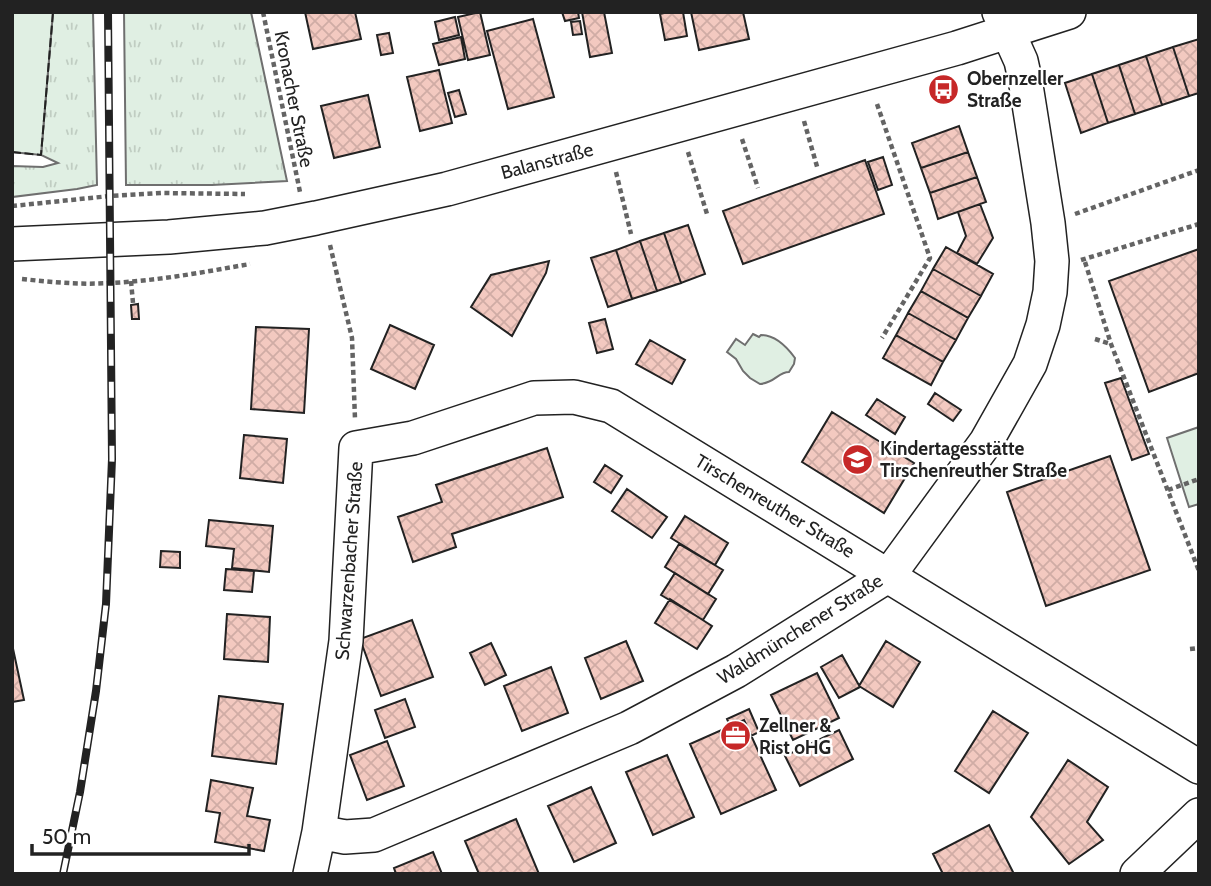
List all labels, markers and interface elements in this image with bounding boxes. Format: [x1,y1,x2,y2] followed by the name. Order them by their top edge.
[270,29,319,169] street label: Kronacher Straße
[967,67,1064,112] place label: Obernzeller Straße
[927,72,961,106] bus stop icon: Obernzeller Straße
[498,138,596,184] street label: Balanstraße
[880,437,1067,482] place label: Kindertagesstätte Tirschenreuther Straße
[840,442,874,476] school or university icon: Kindertagesstätte Tirschenreuther Straße
[691,449,859,563] street label: Tirschenreuther Straße
[331,461,367,661] street label: Schwarzenbacher Straße
[713,569,887,689] street label: Waldmünchener Straße
[759,714,832,759] place label: Zellner & Rist oHG
[719,719,753,753] office icon: Zellner & Rist oHG
[32,812,248,856] scale bar
[42,824,91,849] text: 50 m

